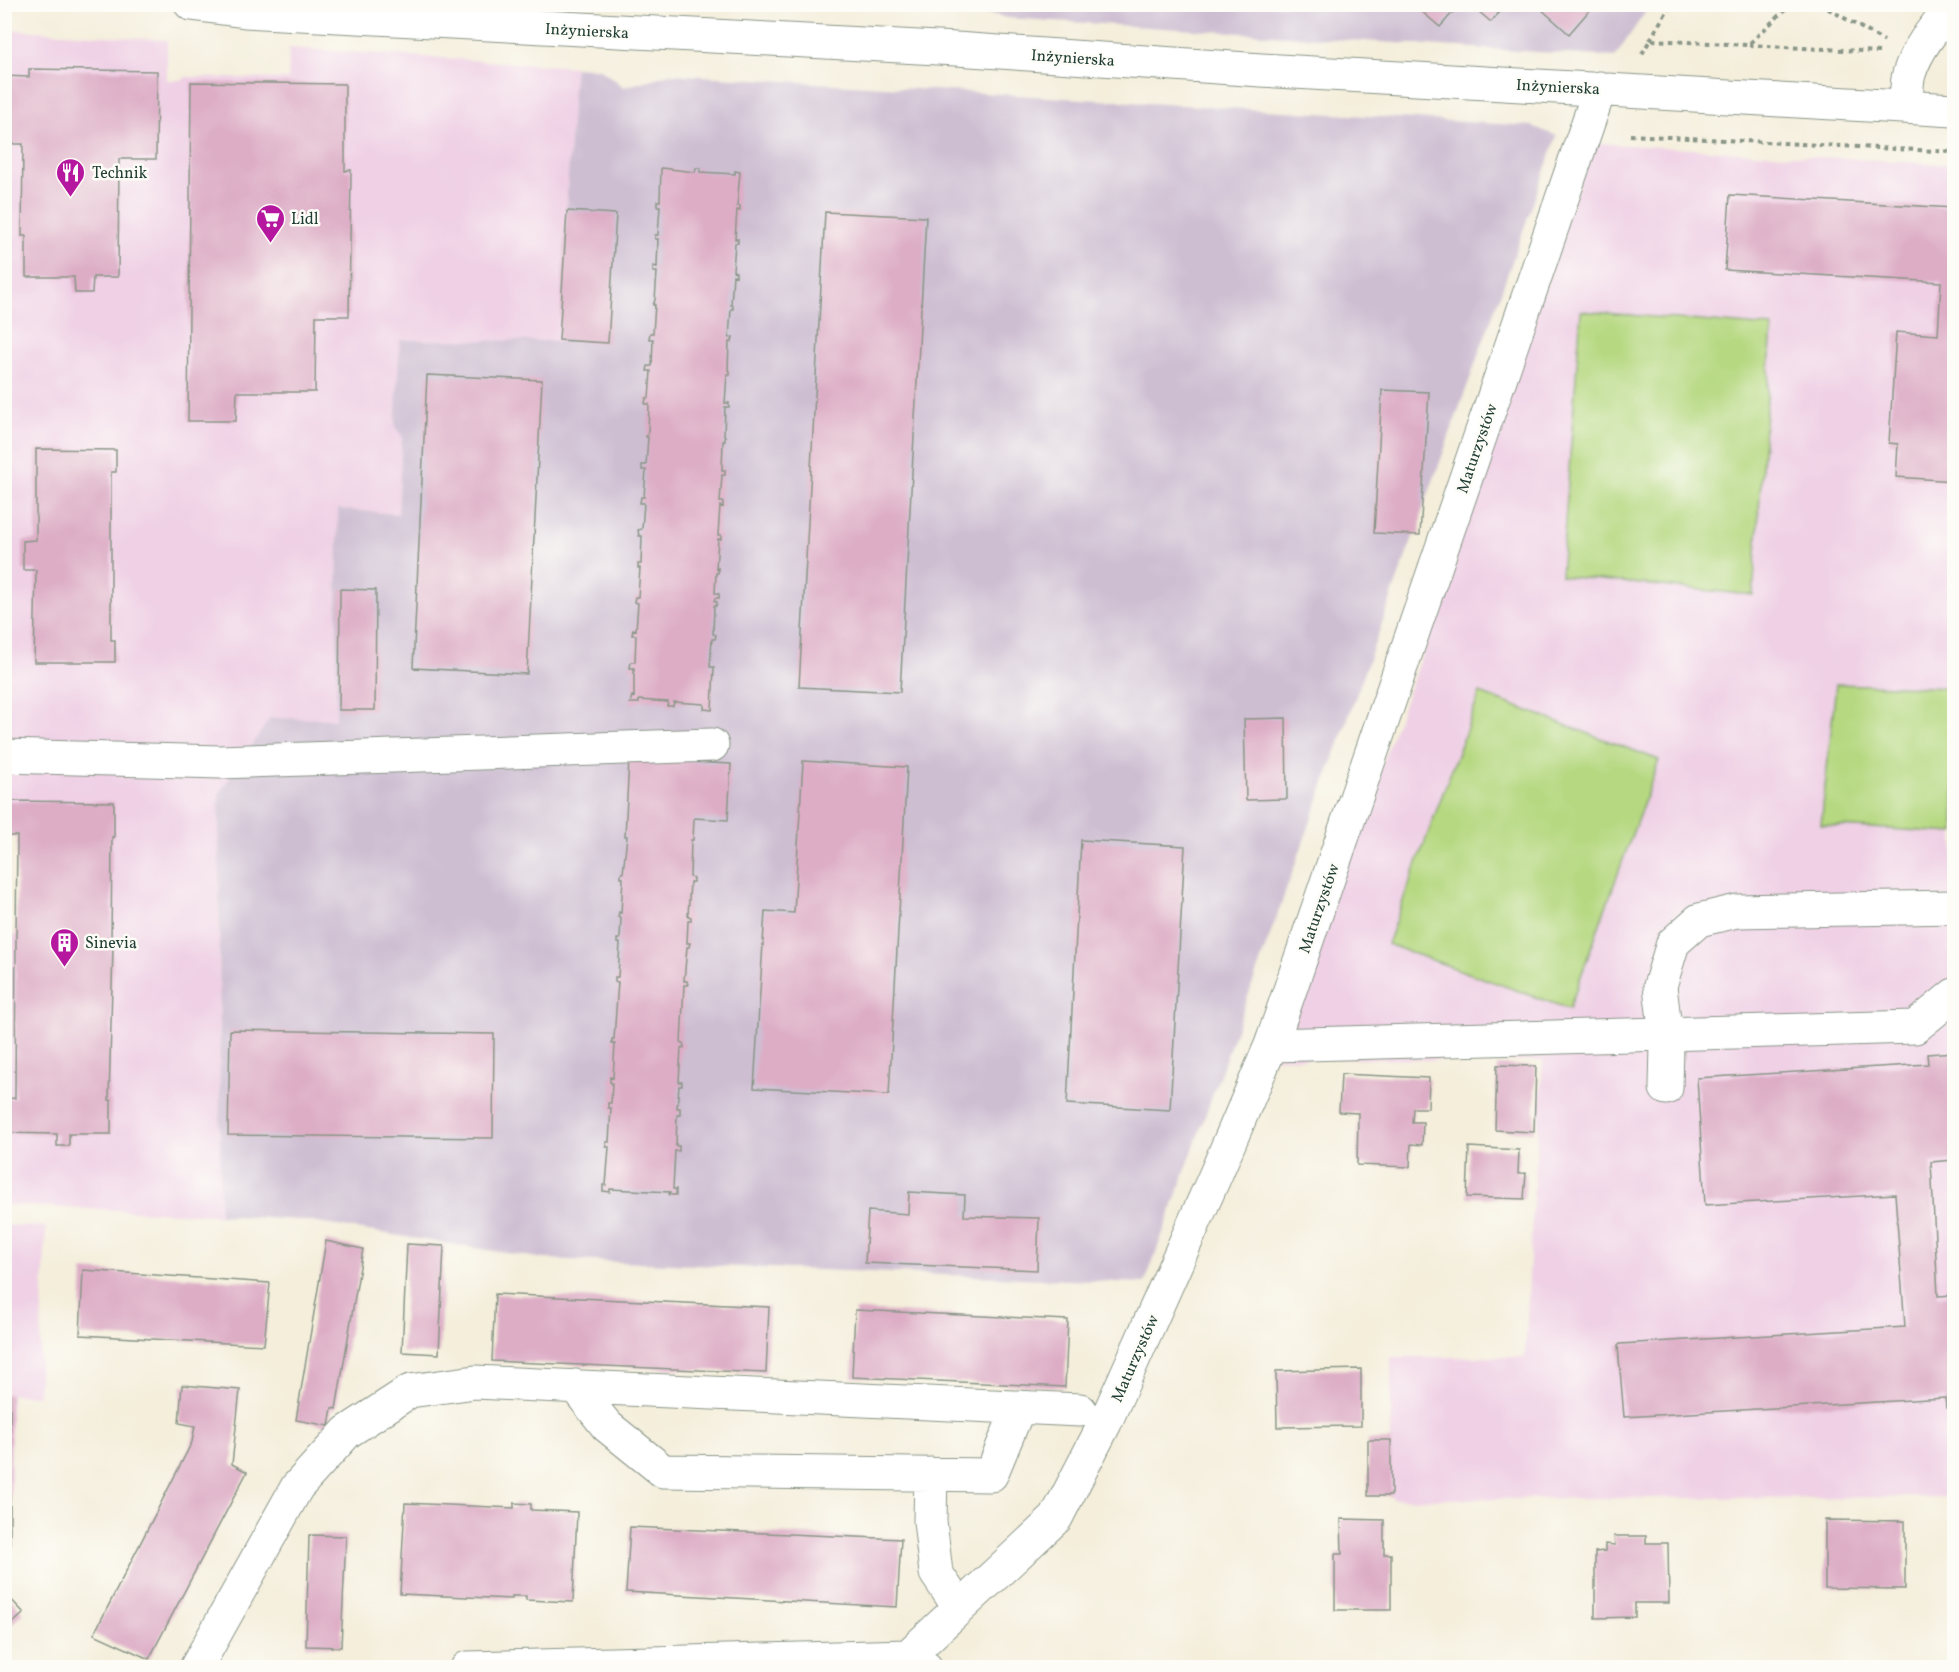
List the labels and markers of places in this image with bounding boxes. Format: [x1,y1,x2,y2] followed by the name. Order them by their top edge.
[55,156,87,198] restaurant icon: Technik
[92,163,147,185] place label: Technik
[254,202,286,244] supermarket icon: Lidl
[291,209,319,231] place label: Lidl
[48,926,80,968] building icon: Sinevia
[85,933,137,955] place label: Sinevia

